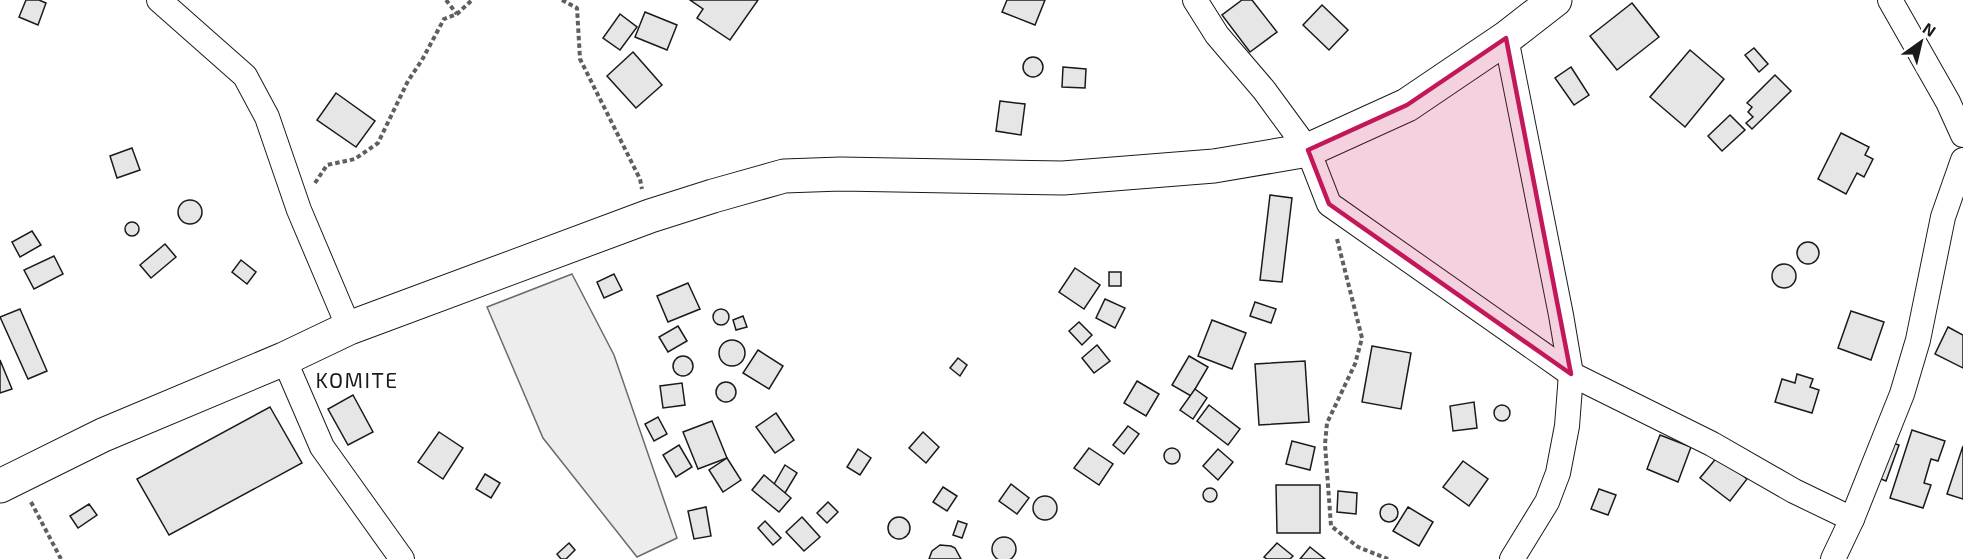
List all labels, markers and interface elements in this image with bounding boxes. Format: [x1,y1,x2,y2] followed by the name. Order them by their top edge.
[1891,12,1951,72] north arrow
[1920,18,1940,40] text: N
[316,367,398,392] district label: KOMITE

